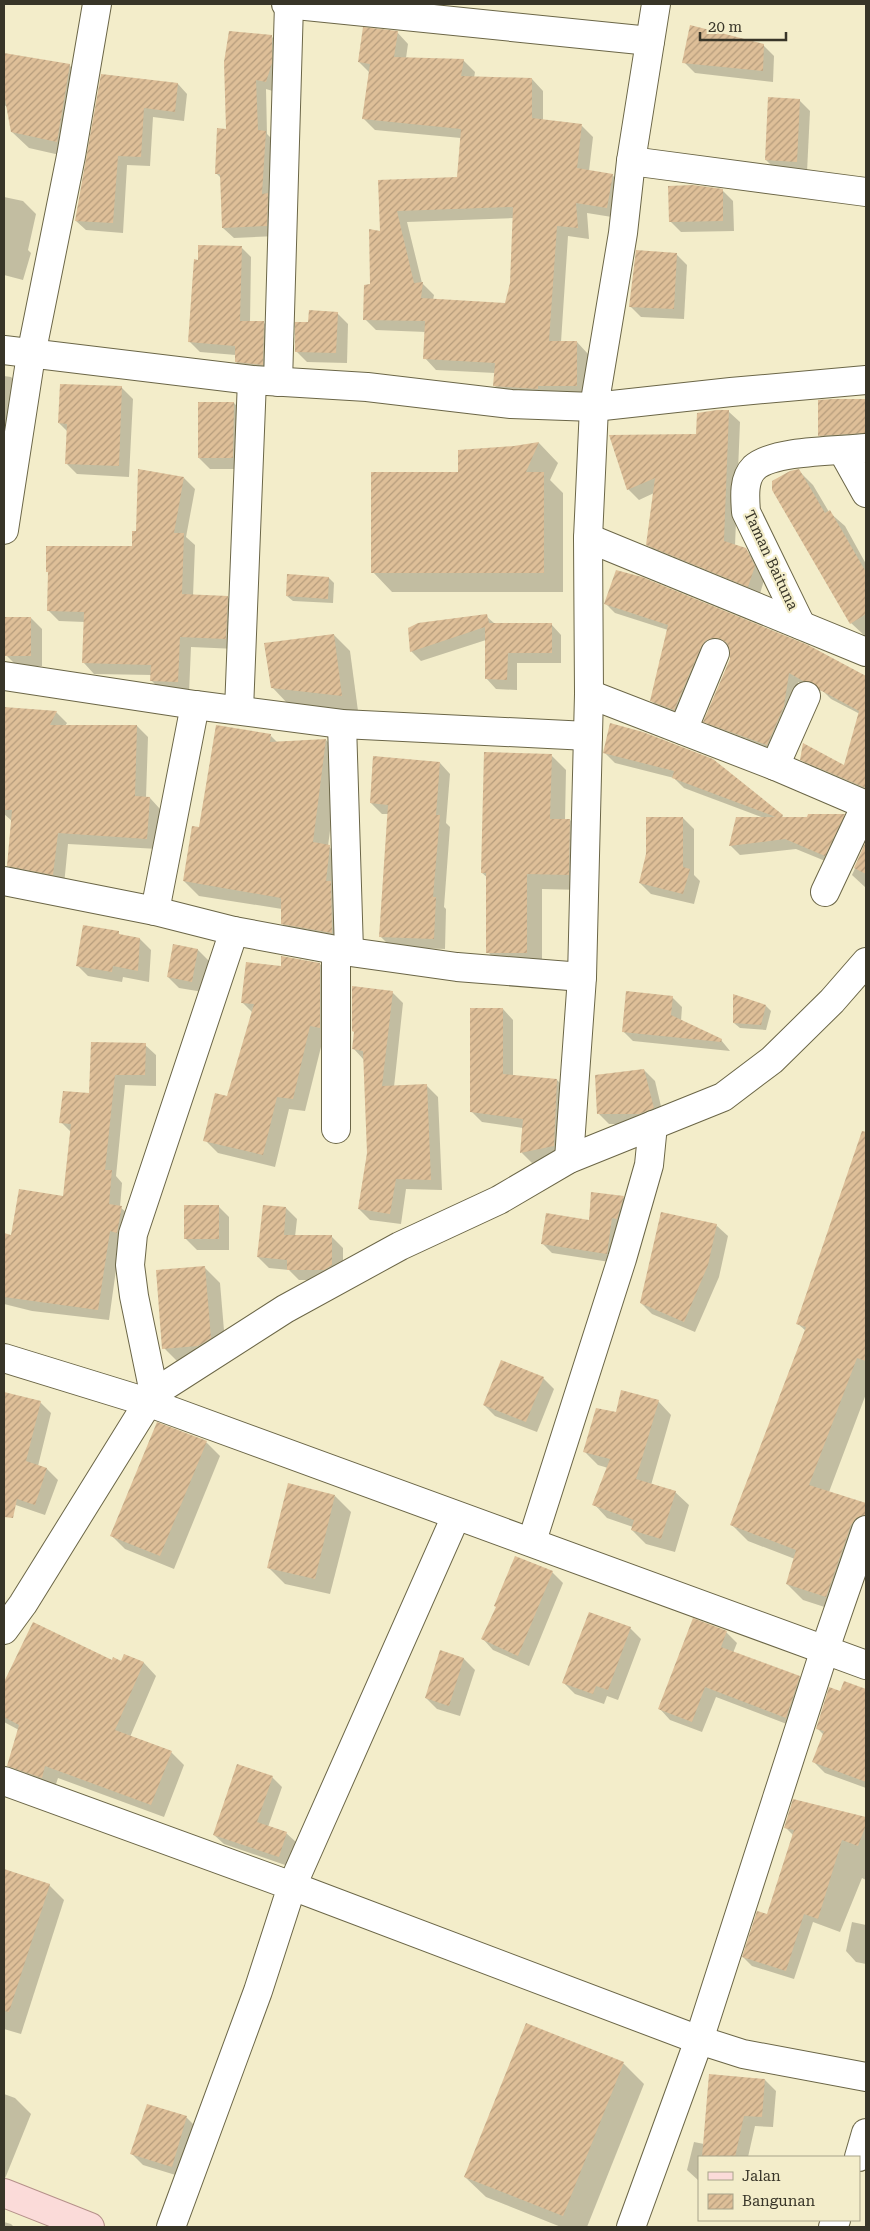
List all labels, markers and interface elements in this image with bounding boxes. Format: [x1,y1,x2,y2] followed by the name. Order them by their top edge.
[700,10,786,42] scale bar
[708,18,743,36] text: 20 m
[740,507,802,613] street label: Taman Baituna
[698,2156,860,2221] legend
[742,2167,781,2185] text: Jalan
[742,2192,815,2210] text: Bangunan

